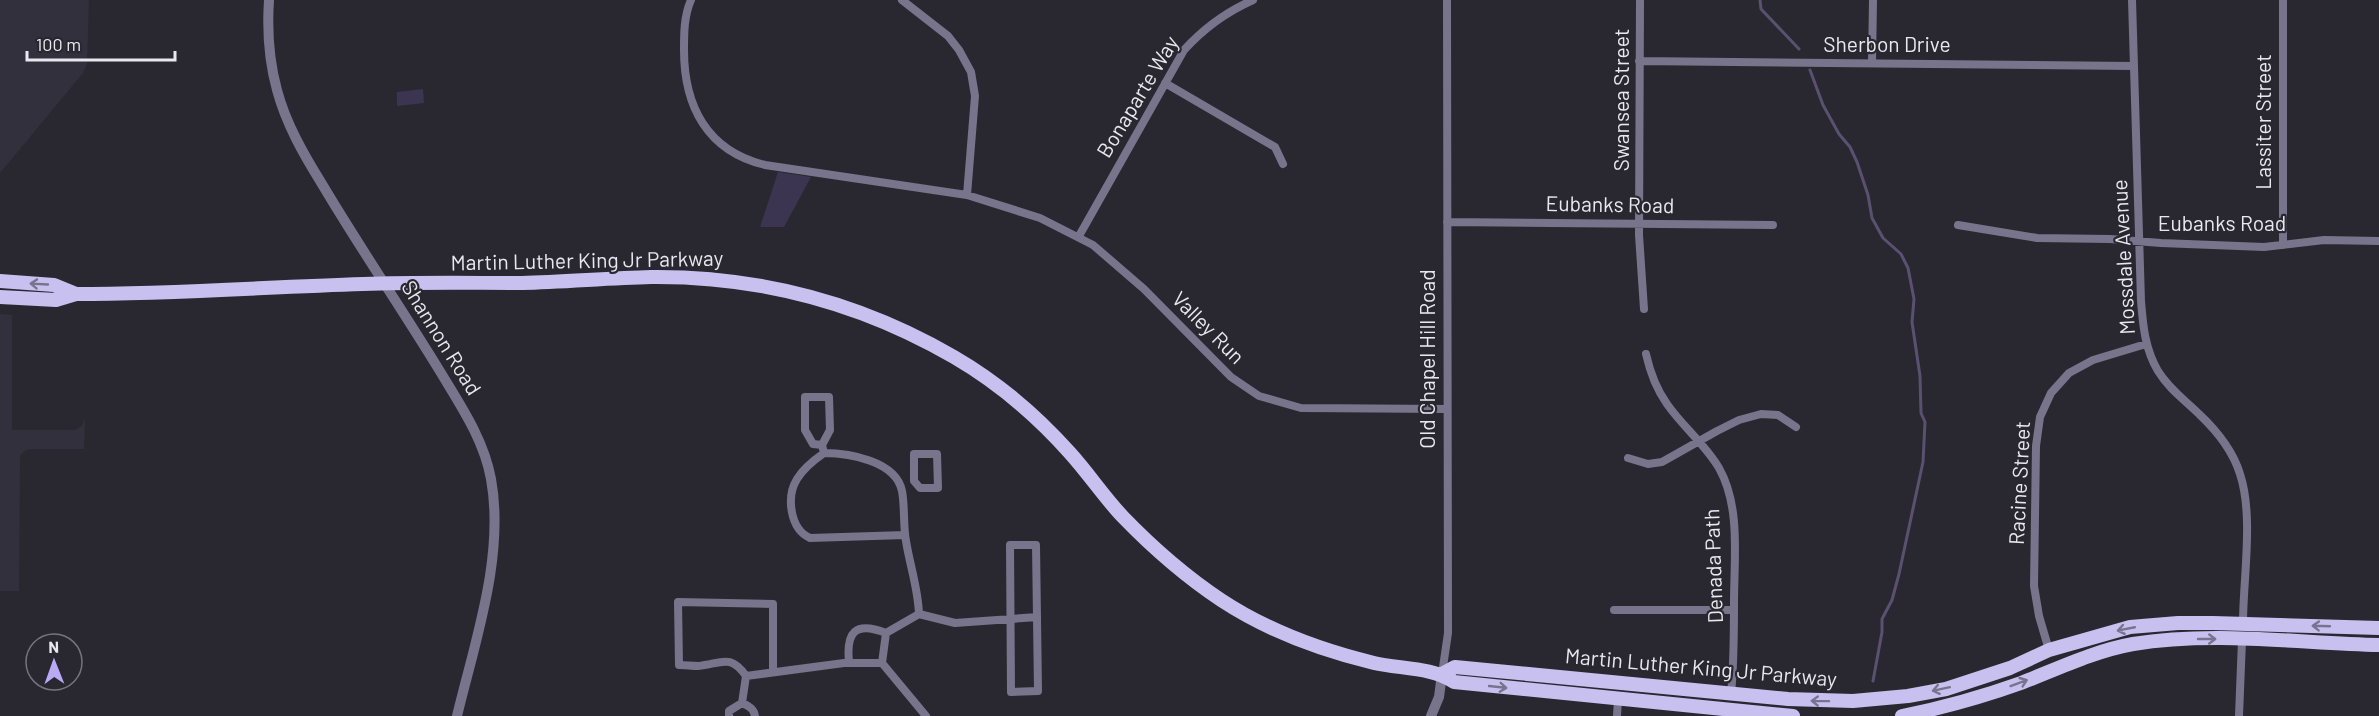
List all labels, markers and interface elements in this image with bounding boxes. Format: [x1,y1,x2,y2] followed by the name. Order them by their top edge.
[27,24,176,62] scale bar
[1608,29,1633,171] street label: Swansea Street
[1091,31,1183,162] street label: Bonaparte Way
[1823,31,1951,56] street label: Sherbon Drive
[36,33,81,55] text: 100 m
[2250,54,2275,190] street label: Lassiter Street
[2106,179,2139,335] street label: Mossdale Avenue
[1546,190,1675,217] street label: Eubanks Road
[2158,210,2286,235] street label: Eubanks Road
[450,245,724,274] street label: Martin Luther King Jr Parkway
[1414,269,1439,449] street label: Old Chapel Hill Road
[397,275,487,399] street label: Shannon Road
[29,278,49,289] one-way arrow
[1168,286,1250,368] street label: Valley Run
[2003,420,2034,545] street label: Racine Street
[1698,508,1727,624] street label: Denada Path
[2311,620,2331,632] one-way arrow
[2117,624,2136,635] one-way arrow
[24,632,84,692] north arrow
[2196,634,2216,645] one-way arrow
[48,637,59,656] text: N
[1564,642,1838,691] street label: Martin Luther King Jr Parkway
[2009,677,2028,688] one-way arrow
[1488,682,1508,693] one-way arrow
[1932,684,1951,696] one-way arrow
[1811,695,1831,707] one-way arrow

